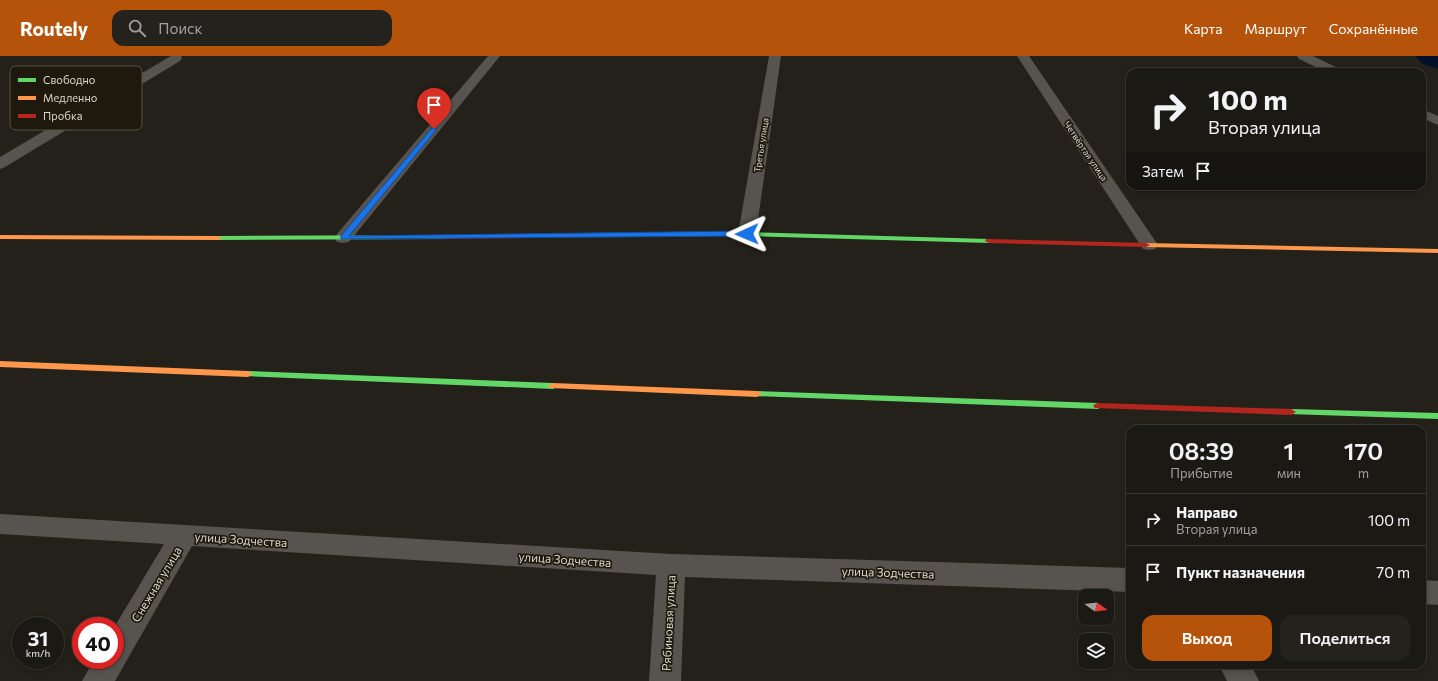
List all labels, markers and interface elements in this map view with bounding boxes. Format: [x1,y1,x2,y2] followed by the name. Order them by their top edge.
[112,10,392,46] search box
[20,17,88,40] text: Routely
[126,17,148,39] icon: search
[158,19,202,37] text: Поиск
[1184,20,1222,37] text: Карта
[1244,20,1307,37] text: Маршрут
[1329,20,1418,37] text: Сохранённые
[10,66,142,130] legend
[43,73,96,86] text: Свободно
[1208,82,1288,116] text: 100 m
[1142,84,1194,136] icon: right
[417,88,451,129] pin
[43,91,98,104] text: Медленно
[423,94,445,116] icon: arrive
[43,109,82,122] text: Пробка
[1208,116,1321,138] text: Вторая улица
[751,117,771,173] street label: Третья улица
[1062,119,1110,183] street label: Четвёртая улица
[1192,160,1214,182] icon: arrive
[1142,162,1184,180] text: Затем
[726,213,768,255] position arrow
[1169,436,1234,465] text: 08:39
[1284,436,1294,465] text: 1
[1344,436,1383,465] text: 170
[1170,465,1233,481] text: Прибытие
[1277,465,1301,481] text: мин
[1358,465,1369,481] text: m
[1176,503,1238,521] text: Направо
[1142,509,1164,531] icon: right
[1368,511,1410,529] text: 100 m
[1176,521,1257,537] text: Вторая улица
[194,529,288,549] street label: улица Зодчества
[128,544,184,624] street label: Снежная улица
[518,549,612,569] street label: улица Зодчества
[1142,561,1164,583] icon: arrive
[841,563,935,581] street label: улица Зодчества
[1176,563,1305,581] text: Пункт назначения
[1376,563,1410,581] text: 70 m
[658,575,678,671] street label: Рябиновая улица
[1078,589,1114,625] north arrow
[1078,589,1114,669] map controls
[1142,615,1272,661] button: Выход
[1280,615,1410,661] button: Поделиться
[72,617,124,669] speed limit sign: 40
[28,626,48,650] text: 31
[1078,633,1114,669] button: layers
[26,647,50,659] text: km/h

